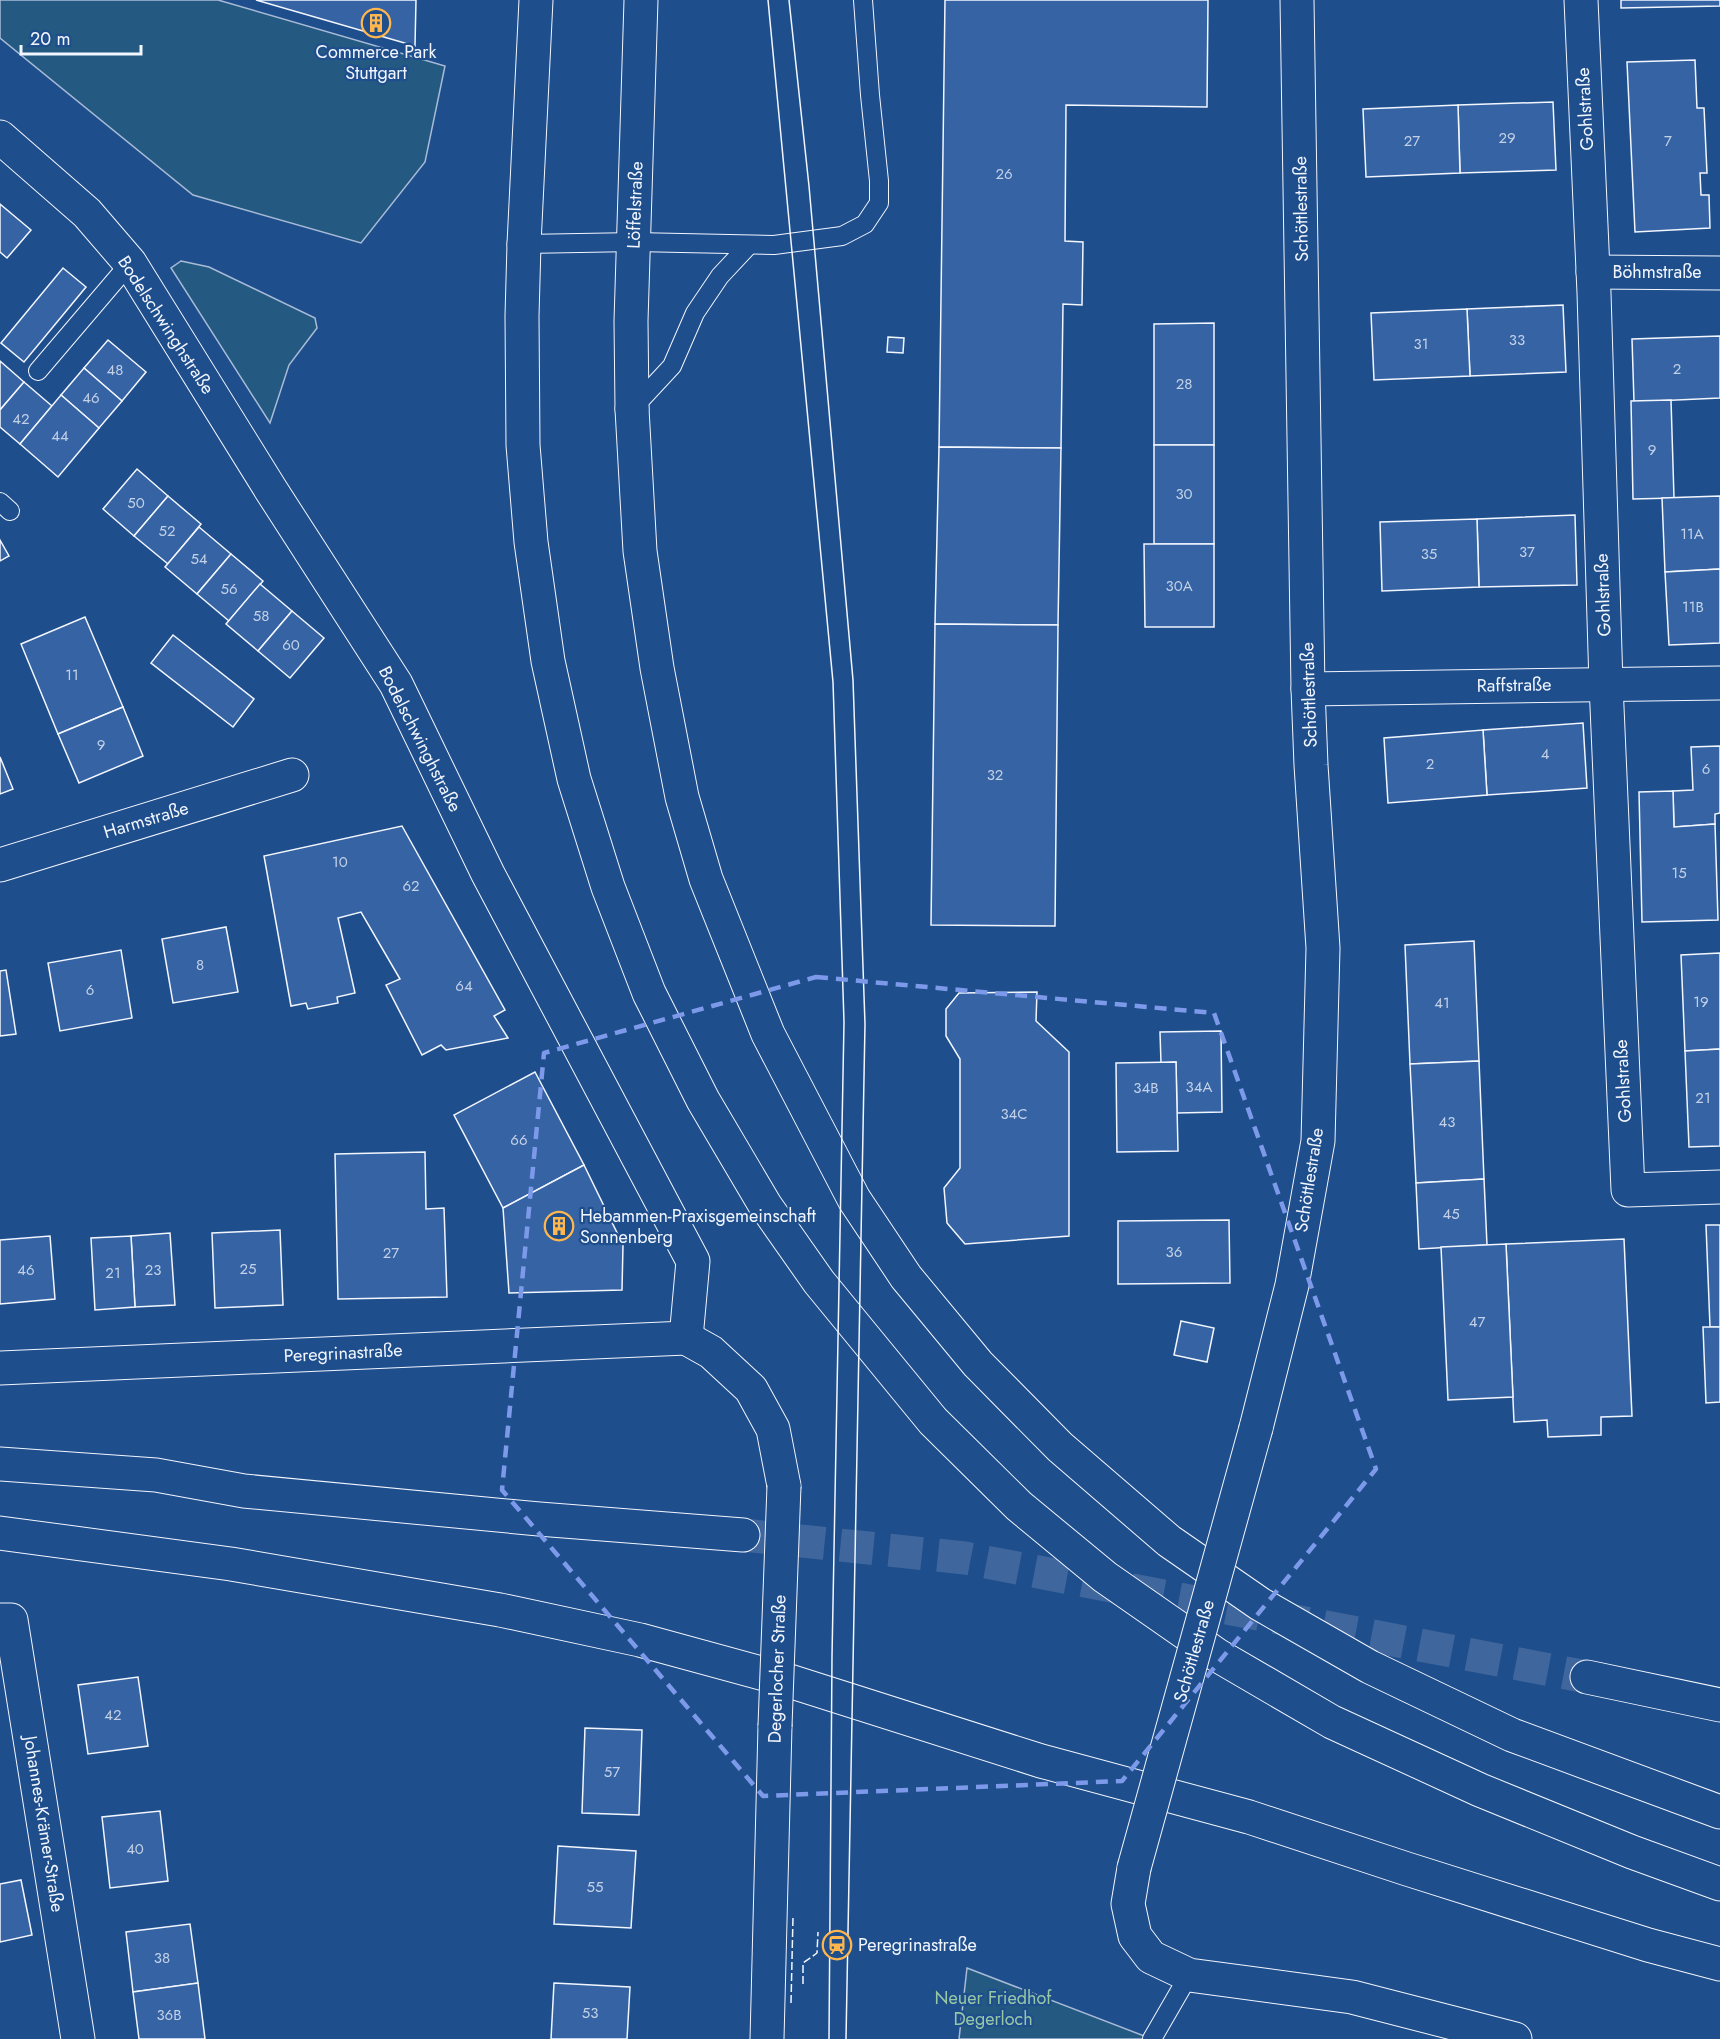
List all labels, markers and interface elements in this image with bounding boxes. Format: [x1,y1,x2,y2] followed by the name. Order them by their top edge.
[360,7,392,39] building icon: Commerce Park Stuttgart
[21,18,141,56] scale bar
[30,26,70,52] text: 20 m
[316,39,436,86] place label: Commerce Park Stuttgart
[1570,67,1600,151] street label: Gohlstraße
[1498,127,1516,149] house number: 29
[1404,130,1420,152] house number: 27
[1664,130,1672,152] house number: 7
[1287,156,1315,262] street label: Schöttlestraße
[620,161,650,249] street label: Löffelstraße
[995,163,1013,185] house number: 26
[111,251,221,399] street label: Bodelschwinghstraße
[1612,259,1702,285] street label: Böhmstraße
[1509,329,1525,351] house number: 33
[1414,333,1428,355] house number: 31
[1673,358,1681,380] house number: 2
[107,359,123,381] house number: 48
[1176,373,1192,395] house number: 28
[82,387,100,409] house number: 46
[12,408,30,430] house number: 42
[51,425,69,447] house number: 44
[1648,439,1656,461] house number: 9
[1175,483,1193,505] house number: 30
[127,492,145,514] house number: 50
[159,520,176,542] house number: 52
[1680,523,1704,545] house number: 11A
[1519,541,1535,563] house number: 37
[1421,543,1437,565] house number: 35
[190,548,208,570] house number: 54
[1589,553,1617,637] street label: Gohlstraße
[1165,575,1193,597] house number: 30A
[220,578,238,600] house number: 56
[1682,596,1704,618] house number: 11B
[253,605,269,627] house number: 58
[282,634,300,656] house number: 60
[1294,642,1324,748] street label: Schöttlestraße
[372,662,468,816] street label: Bodelschwinghstraße
[65,664,79,686] house number: 11
[1476,671,1552,699] street label: Raffstraße
[97,734,105,756] house number: 9
[1541,743,1550,765] house number: 4
[1426,753,1434,775] house number: 2
[1702,758,1710,780] house number: 6
[987,764,1003,786] house number: 32
[100,795,192,845] street label: Harmstraße
[332,851,348,873] house number: 10
[1671,862,1687,884] house number: 15
[402,875,420,897] house number: 62
[196,954,204,976] house number: 8
[455,975,473,997] house number: 64
[86,979,94,1001] house number: 6
[1693,991,1709,1013] house number: 19
[1434,992,1450,1014] house number: 41
[1608,1039,1638,1123] street label: Gohlstraße
[1186,1076,1213,1098] house number: 34A
[1133,1077,1159,1099] house number: 34B
[1695,1087,1711,1109] house number: 21
[1000,1103,1028,1125] house number: 34C
[1439,1111,1455,1133] house number: 43
[1288,1126,1330,1234] street label: Schöttlestraße
[510,1129,528,1151] house number: 66
[580,1203,817,1250] place label: Hebammen-Praxisgemeinschaft Sonnenberg
[1442,1203,1460,1225] house number: 45
[543,1210,575,1242] building icon: Hebammen-Praxisgemeinschaft Sonnenberg
[1166,1241,1182,1263] house number: 36
[383,1242,399,1264] house number: 27
[240,1258,257,1280] house number: 25
[17,1259,35,1281] house number: 46
[145,1259,161,1281] house number: 23
[105,1262,121,1284] house number: 21
[1469,1311,1485,1333] house number: 47
[283,1337,403,1369] street label: Peregrinastraße
[761,1594,793,1744] street label: Degerlocher Straße
[1167,1597,1221,1705] street label: Schöttlestraße
[104,1704,122,1726] house number: 42
[17,1732,71,1914] street label: Johannes-Krämer-Straße
[604,1761,620,1783] house number: 57
[126,1838,144,1860] house number: 40
[587,1876,603,1898] house number: 55
[821,1929,853,1961] station icon: Peregrinastraße
[858,1932,977,1958] place label: Peregrinastraße
[154,1947,170,1969] house number: 38
[935,1985,1052,2032] park label: Neuer Friedhof Degerloch
[582,2002,598,2024] house number: 53
[156,2004,182,2026] house number: 36B

